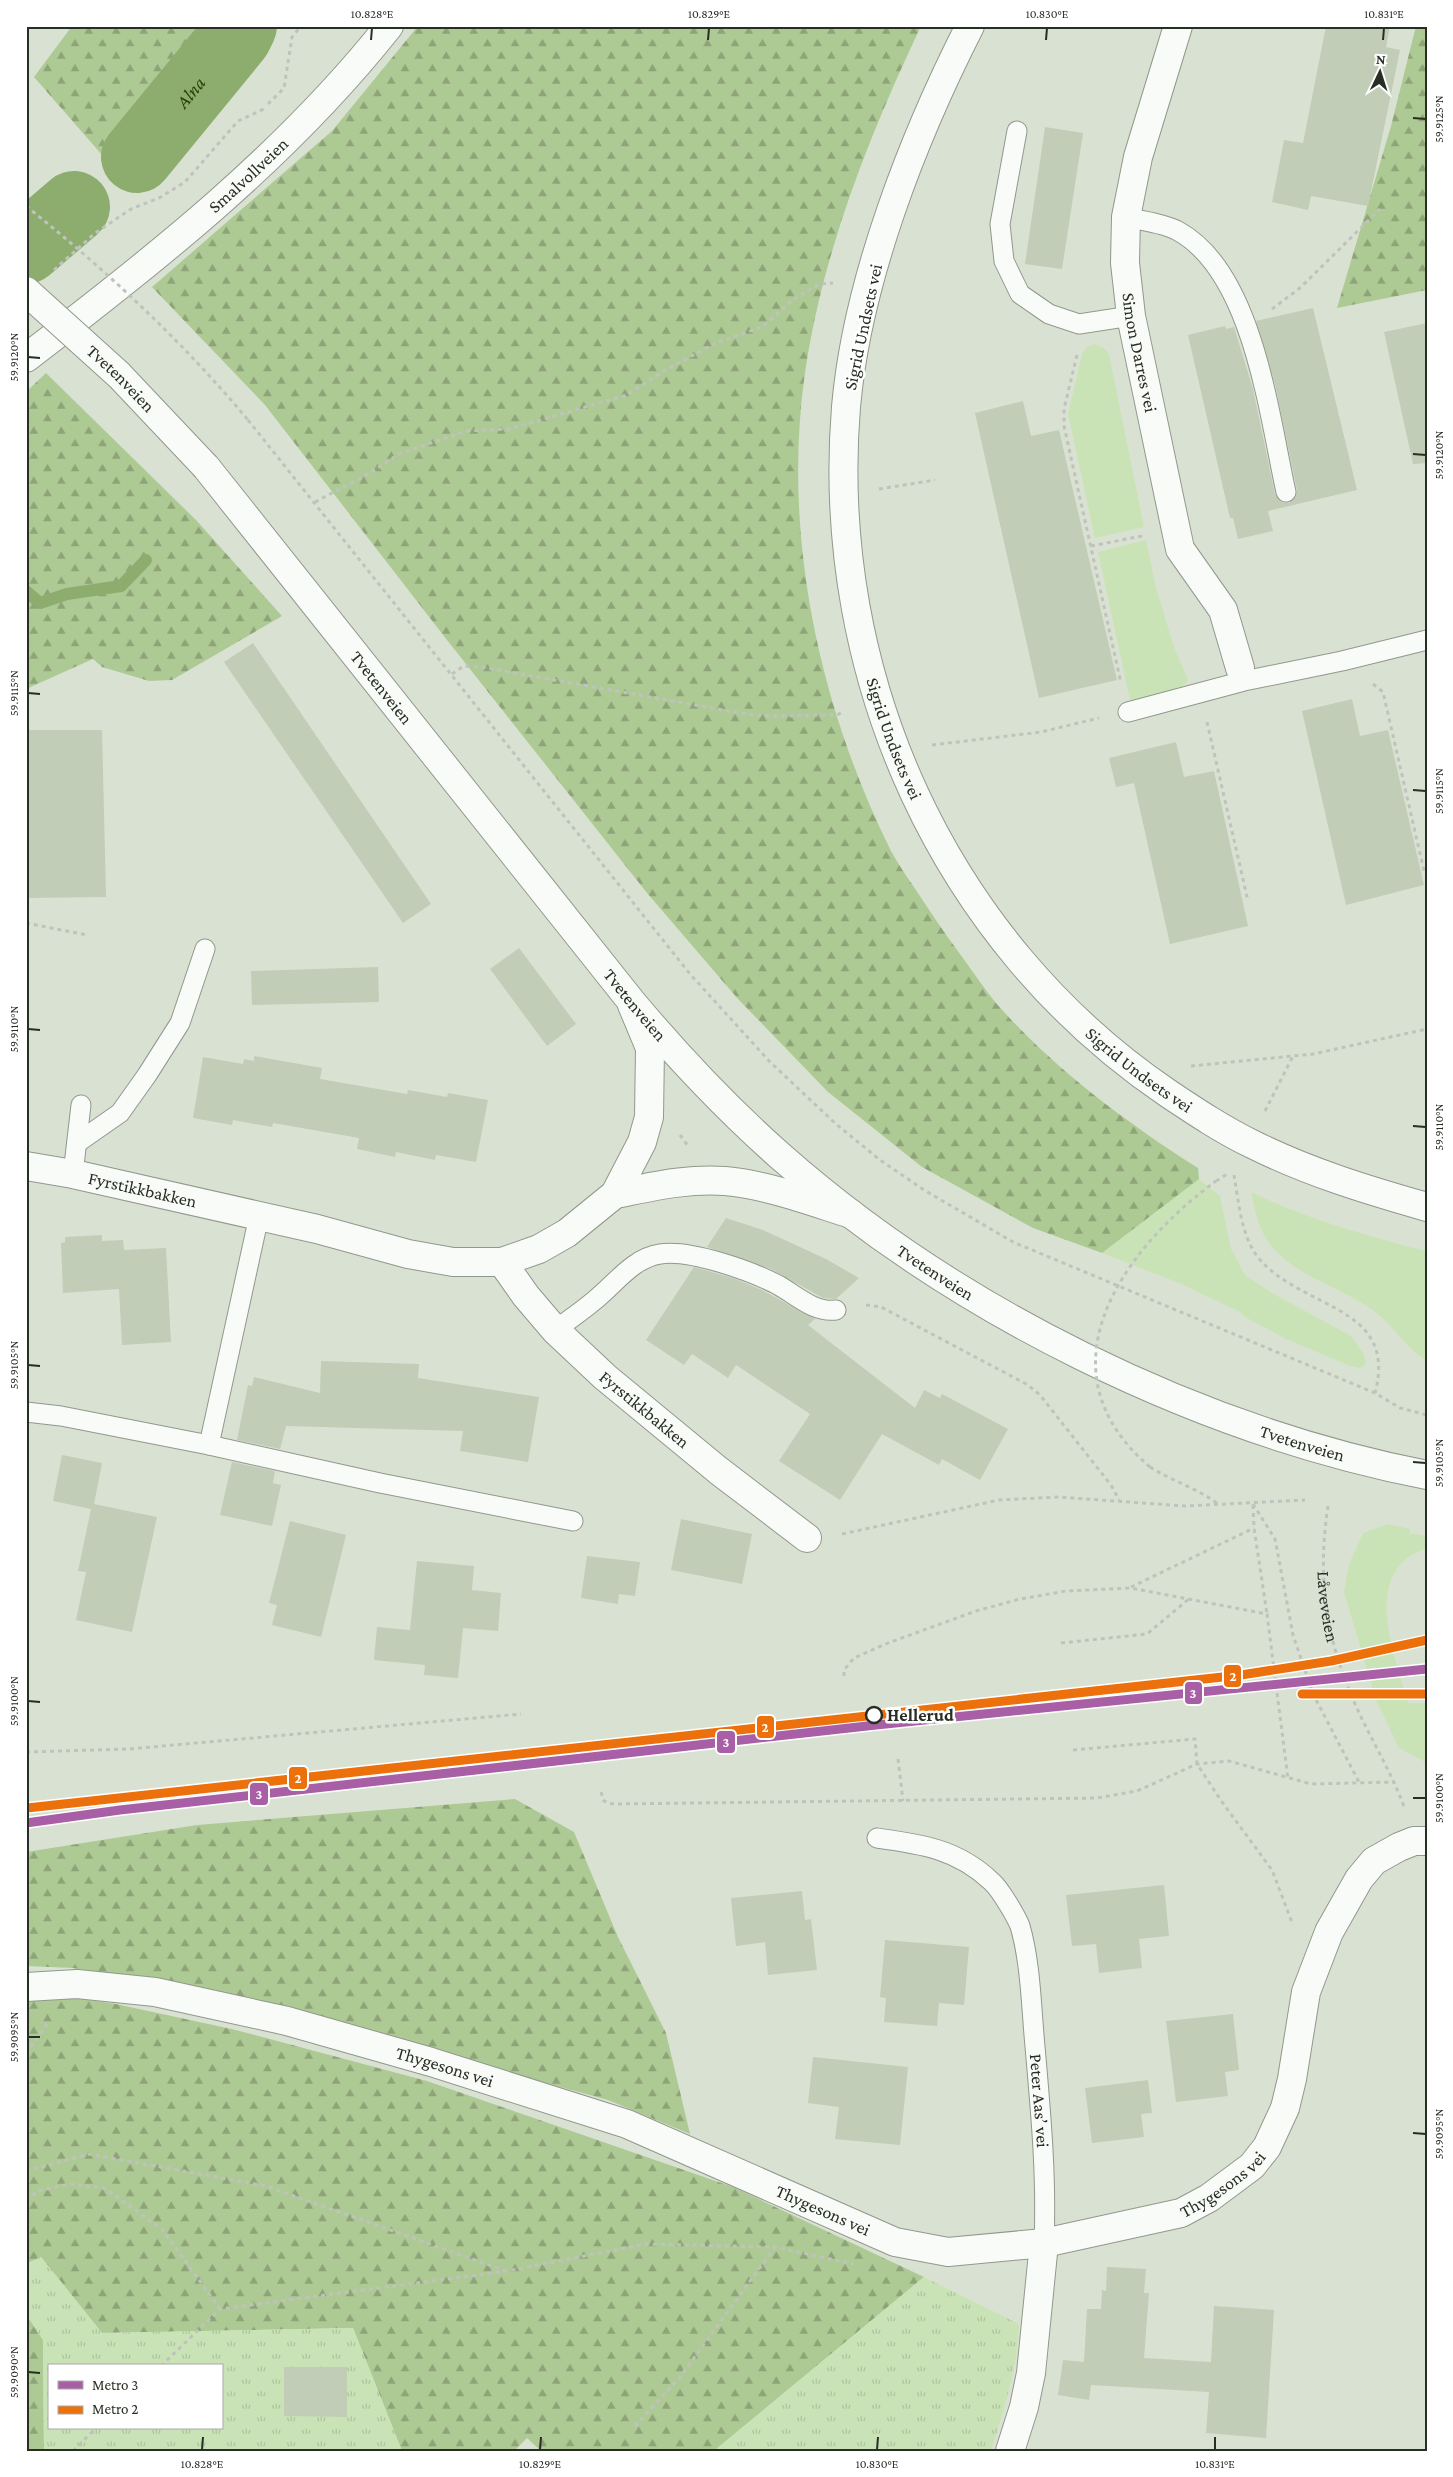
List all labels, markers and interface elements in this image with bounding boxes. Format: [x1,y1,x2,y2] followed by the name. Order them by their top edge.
[351,7,394,21] text: 10.828°E
[688,7,731,21] text: 10.829°E
[1026,7,1069,21] text: 10.830°E
[1364,7,1404,21] text: 10.831°E
[1356,48,1406,98] north arrow
[1376,51,1387,67] text: N
[171,72,209,113] water label: Alna
[1432,95,1446,143] text: 59.9125°N
[205,133,292,217] street label: Smalvollveien
[840,262,886,392] street label: Sigrid Undsets vei
[1118,292,1161,414] street label: Simon Darres vei
[7,333,21,381] text: 59.9120°N
[83,341,159,417] street label: Tvetenveien
[1432,431,1446,479] text: 59.9120°N
[346,647,417,728] street label: Tvetenveien
[7,670,21,716] text: 59.9115°N
[862,675,926,803] street label: Sigrid Undsets vei
[1432,768,1446,814] text: 59.9115°N
[599,965,671,1045] street label: Tvetenveien
[7,1005,21,1053] text: 59.9110°N
[1082,1023,1196,1117] street label: Sigrid Undsets vei
[1432,1103,1446,1151] text: 59.9110°N
[86,1168,199,1212] street label: Fyrstikkbakken
[893,1240,978,1305] street label: Tvetenveien
[7,1341,21,1389] text: 59.9105°N
[595,1367,694,1453] street label: Fyrstikkbakken
[1257,1421,1347,1465] street label: Tvetenveien
[1432,1439,1446,1487] text: 59.9105°N
[1313,1571,1343,1644] street label: Låveveien
[1223,1664,1242,1688] line badge: 2
[1229,1668,1237,1684] text: 2
[7,1676,21,1726] text: 59.9100°N
[1184,1681,1203,1705] line badge: 3
[1190,1685,1197,1701] text: 3
[887,1705,954,1725] place label: Hellerud
[865,1706,883,1724] marker: Hellerud
[756,1715,775,1739] line badge: 2
[761,1719,769,1735] text: 2
[716,1730,736,1754] line badge: 3
[723,1734,730,1750] text: 3
[288,1766,308,1790] line badge: 2
[294,1770,302,1786] text: 2
[1432,1773,1446,1823] text: 59.9100°N
[249,1782,269,1806] line badge: 3
[256,1786,263,1802] text: 3
[7,2012,21,2062] text: 59.9095°N
[394,2043,496,2091] street label: Thygesons vei
[1026,2053,1053,2149] street label: Peter Aas’ vei
[1432,2109,1446,2159] text: 59.9095°N
[1176,2147,1270,2222] street label: Thygesons vei
[773,2181,873,2240] street label: Thygesons vei
[7,2346,21,2398] text: 59.9090°N
[48,2364,222,2430] legend
[92,2377,138,2393] text: Metro 3
[92,2401,138,2417] text: Metro 2
[181,2457,224,2471] text: 10.828°E
[519,2457,562,2471] text: 10.829°E
[856,2457,899,2471] text: 10.830°E
[1195,2457,1235,2471] text: 10.831°E

